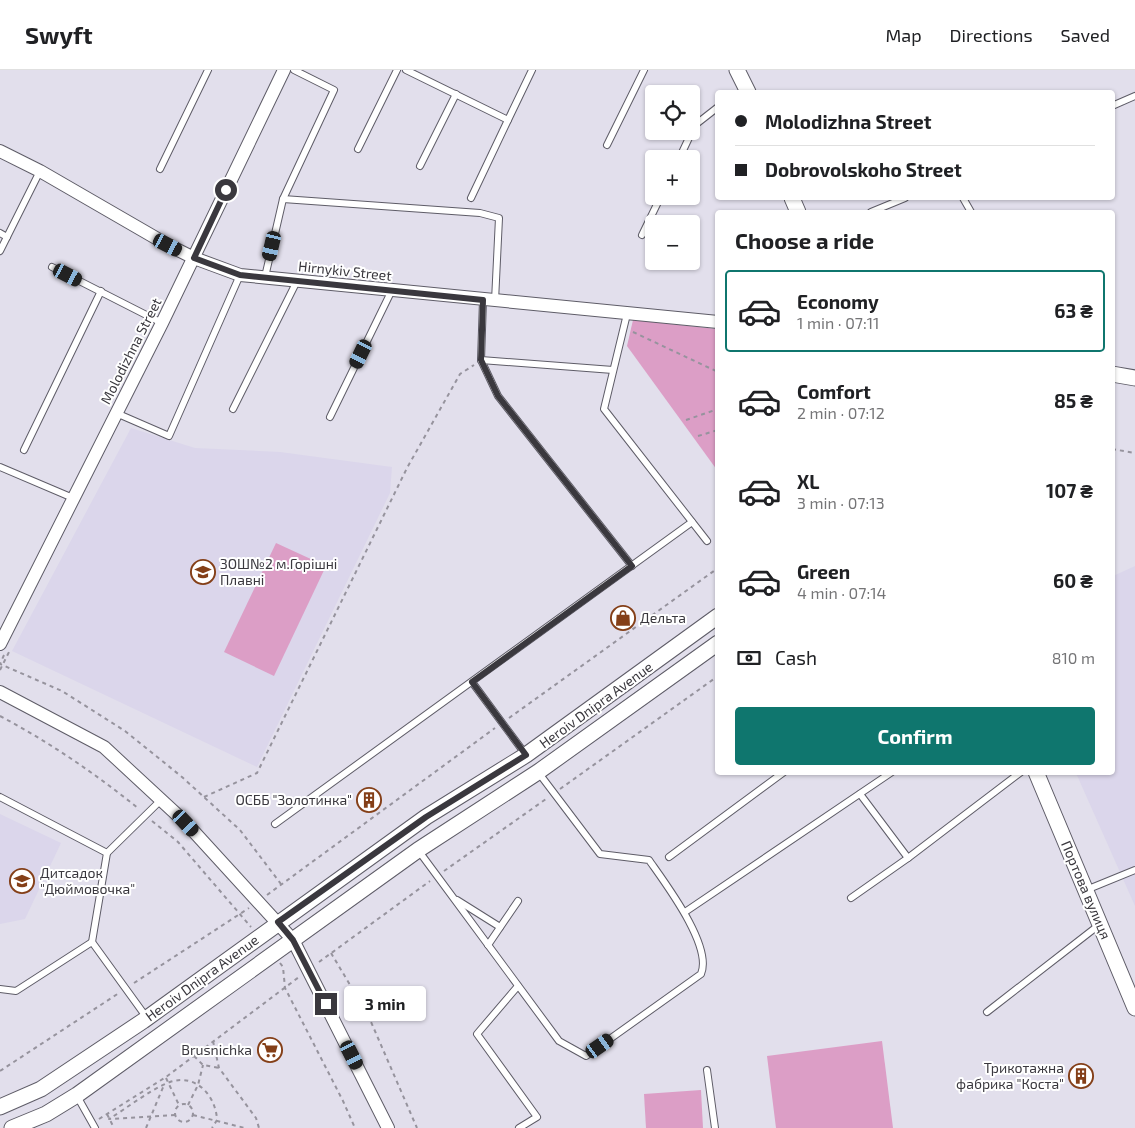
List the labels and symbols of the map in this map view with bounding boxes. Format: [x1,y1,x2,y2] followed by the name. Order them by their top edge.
[215,179,237,201] route start
[261,230,282,262] car
[151,232,184,258] car
[298,257,393,284] street label: Hirnykiv Street
[51,262,84,288] car
[96,295,165,407] street label: Molodizhna Street
[347,337,374,371] car
[220,555,337,588] place label: ЗОШ№2 м.Горішні Плавні
[190,559,216,585] school or university icon: ЗОШ№2 м.Горішні Плавні
[610,605,636,631] shop icon: Дельта
[640,609,686,626] place label: Дельта
[536,658,656,751] street label: Heroiv Dnipra Avenue
[356,787,382,813] building icon: ОСББ "Золотинка"
[235,791,352,808] place label: ОСББ "Золотинка"
[170,807,201,839] car
[1058,838,1115,942] street label: Портова вулиця
[40,864,135,897] place label: Дитсадок "Дюймовочка"
[9,868,35,894] school or university icon: Дитсадок "Дюймовочка"
[142,931,262,1024] street label: Heroiv Dnipra Avenue
[344,986,426,1022] callout: 3 min
[315,993,337,1015] route end
[583,1031,616,1061] car
[257,1037,283,1063] supermarket icon: Brusnichka
[338,1038,365,1072] car
[181,1041,252,1058] place label: Brusnichka
[956,1059,1064,1092] place label: Трикотажна фабрика "Коста"
[1068,1063,1094,1089] building icon: Трикотажна фабрика "Коста"

